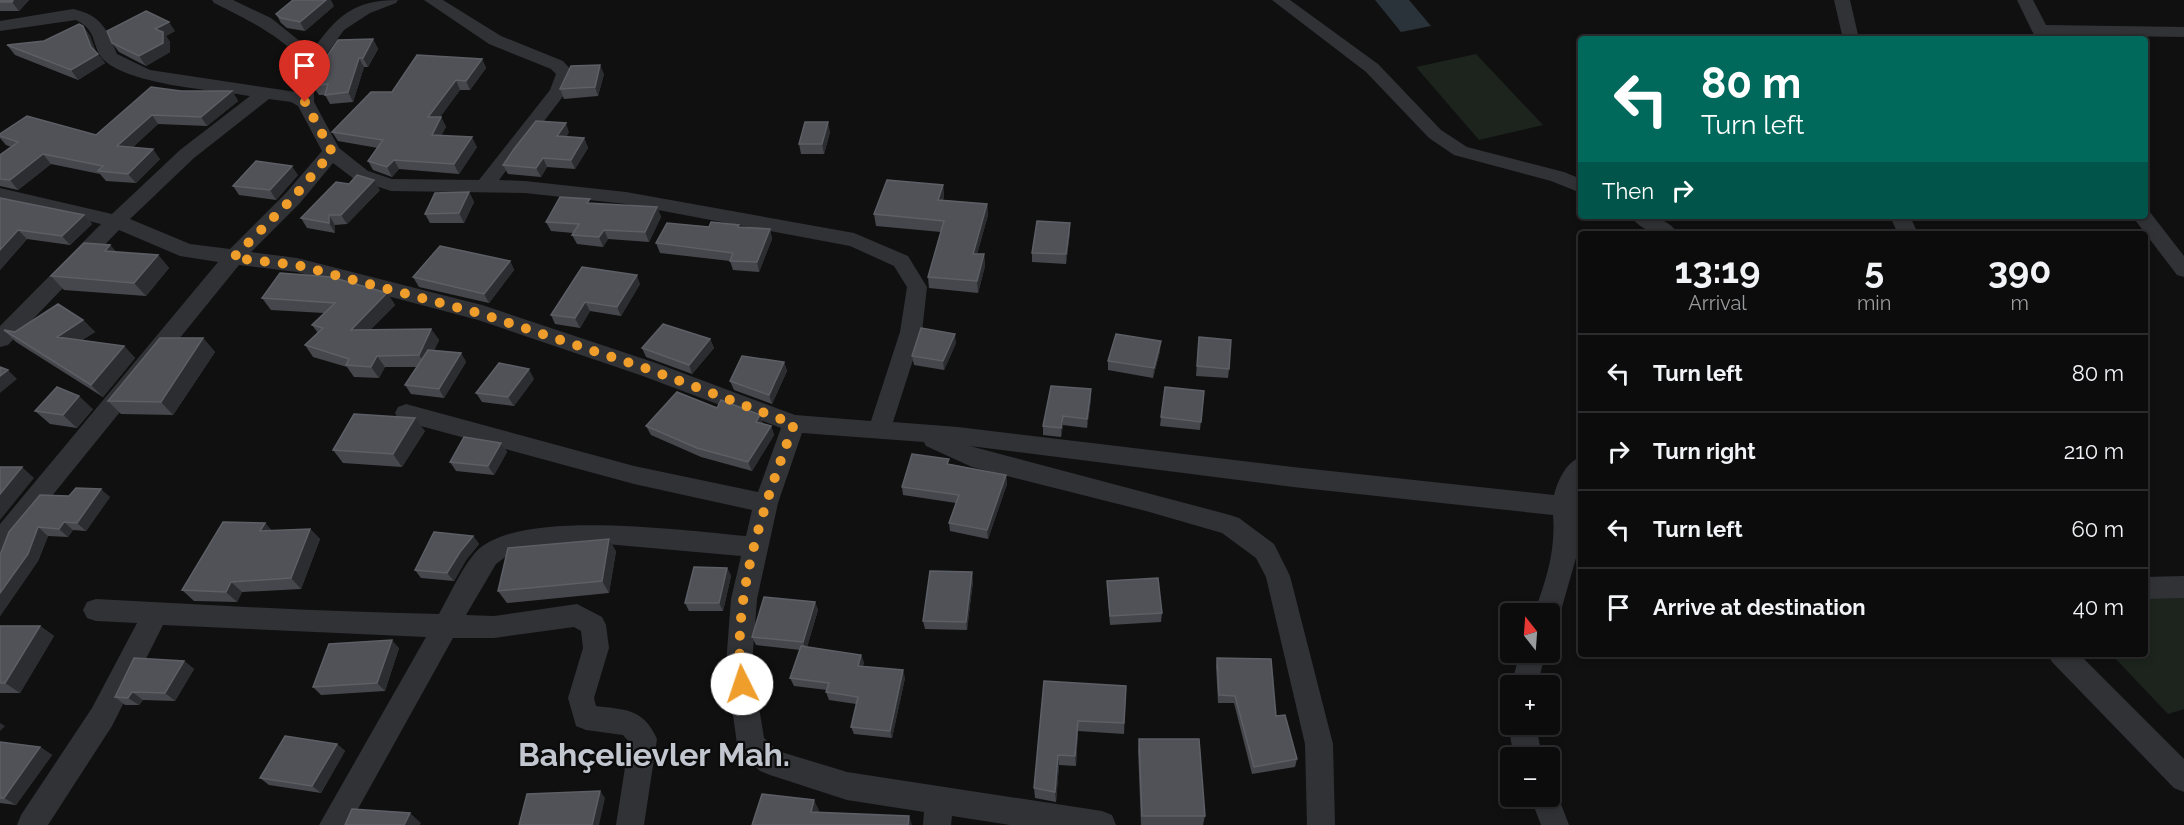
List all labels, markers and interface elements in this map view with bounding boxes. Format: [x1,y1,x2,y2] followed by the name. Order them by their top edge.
[279,40,330,102] pin
[288,49,321,82] icon: arrive
[1701,59,1801,108] text: 80 m
[1602,60,1680,138] icon: left
[1701,109,1804,140] text: Turn left
[1666,174,1699,207] icon: right
[1602,178,1654,204] text: Then
[1675,249,1760,291] text: 13:19
[1864,249,1884,291] text: 5
[1988,249,2051,291] text: 390
[1688,291,1747,315] text: Arrival
[1857,291,1891,315] text: min
[2010,291,2029,315] text: m
[1602,357,1635,390] icon: left
[1653,360,1743,386] text: Turn left
[2072,360,2124,386] text: 80 m
[1602,435,1635,468] icon: right
[1653,438,1756,464] text: Turn right
[2064,438,2124,464] text: 210 m
[1602,513,1635,546] icon: left
[1653,516,1743,542] text: Turn left
[2071,516,2124,542] text: 60 m
[1602,591,1635,624] icon: arrive
[1653,594,1866,620] text: Arrive at destination
[2073,594,2124,620] text: 40 m
[1500,603,1560,663] north arrow
[1500,603,1560,807] map controls
[710,652,774,716] position arrow
[1500,675,1560,735] button: +
[518,736,790,773] district label: Bahçelievler Mah.
[1500,747,1560,807] button: −

